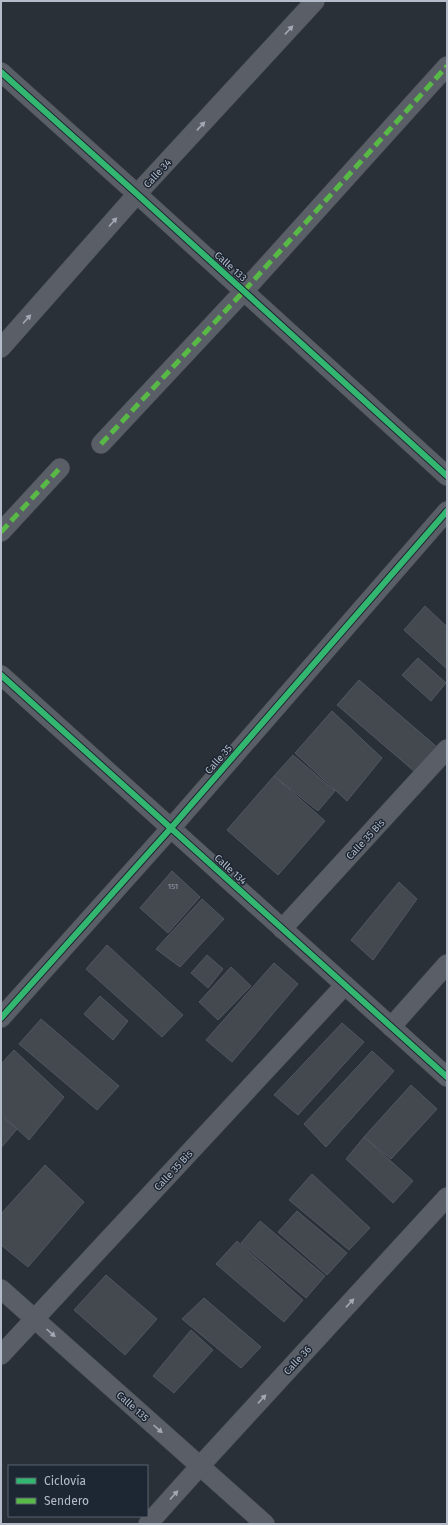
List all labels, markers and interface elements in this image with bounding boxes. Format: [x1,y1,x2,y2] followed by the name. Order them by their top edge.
[284,25,293,35] one-way arrow
[196,120,205,131] one-way arrow
[141,156,175,191] street label: Calle 34
[108,217,118,227] one-way arrow
[212,249,249,284] street label: Calle 133
[22,314,31,324] one-way arrow
[203,743,235,777] street label: Calle 35
[344,817,388,862] street label: Calle 35 Bis
[212,852,249,888] street label: Calle 134
[168,882,178,891] house number: 151
[152,1148,196,1193] street label: Calle 35 Bis
[345,1298,354,1308] one-way arrow
[46,1329,56,1338] one-way arrow
[281,1344,314,1378] street label: Calle 36
[114,1389,151,1424] street label: Calle 135
[257,1394,266,1404] one-way arrow
[154,1424,163,1433] one-way arrow
[8,1465,148,1517] legend
[44,1474,86,1488] text: Ciclovía
[169,1490,179,1500] one-way arrow
[44,1494,89,1508] text: Sendero

